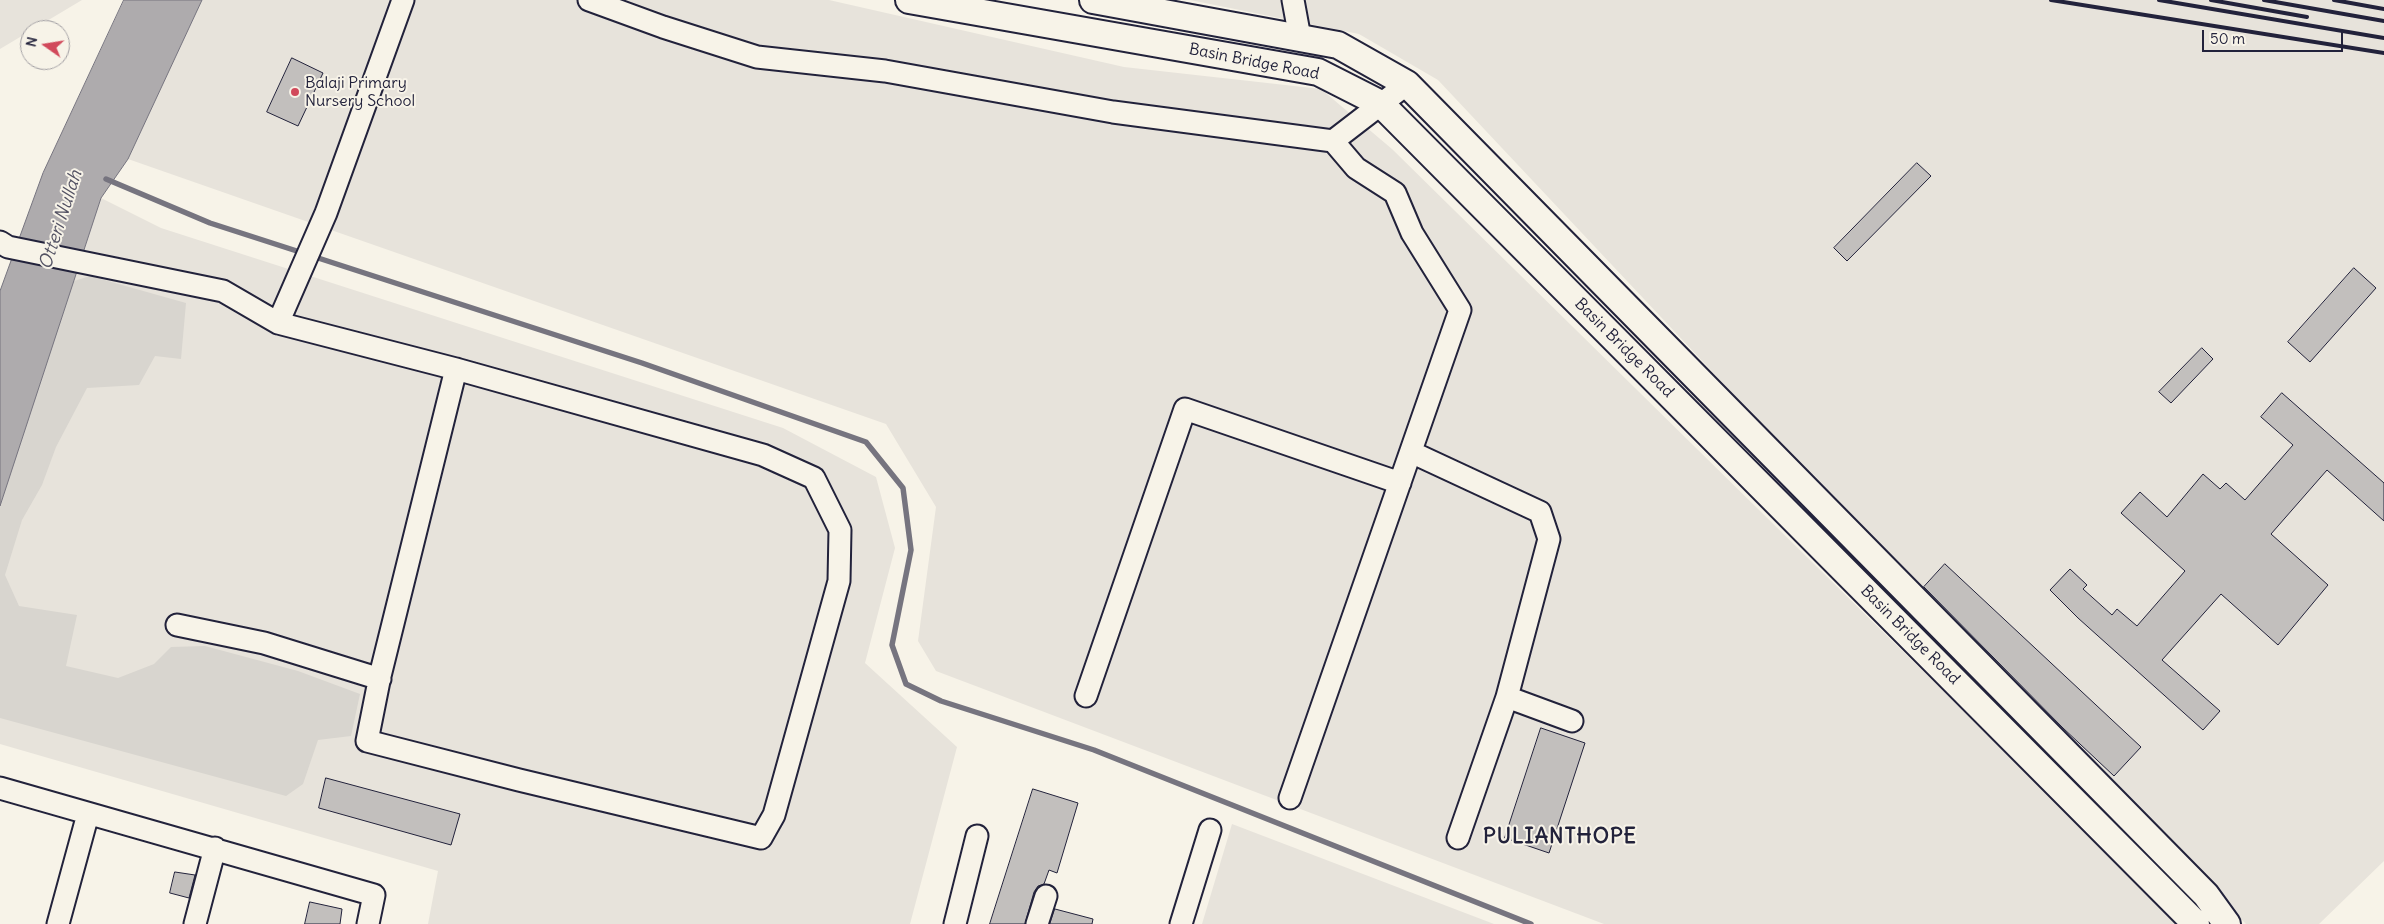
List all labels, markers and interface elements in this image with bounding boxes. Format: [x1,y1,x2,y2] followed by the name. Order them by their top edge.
[20,20,70,70] north arrow
[2204,20,2345,52] scale bar
[2210,29,2245,48] text: 50 m
[21,35,41,49] text: N
[1187,40,1321,84] street label: Basin Bridge Road
[305,73,415,111] place label: Balaji Primary Nursery School
[289,86,301,98] marker: Balaji Primary Nursery School
[35,168,87,272] water label: Otteri Nullah
[1570,294,1678,402] street label: Basin Bridge Road
[1856,581,1964,689] street label: Basin Bridge Road
[1482,824,1638,850] district label: PULIANTHOPE

